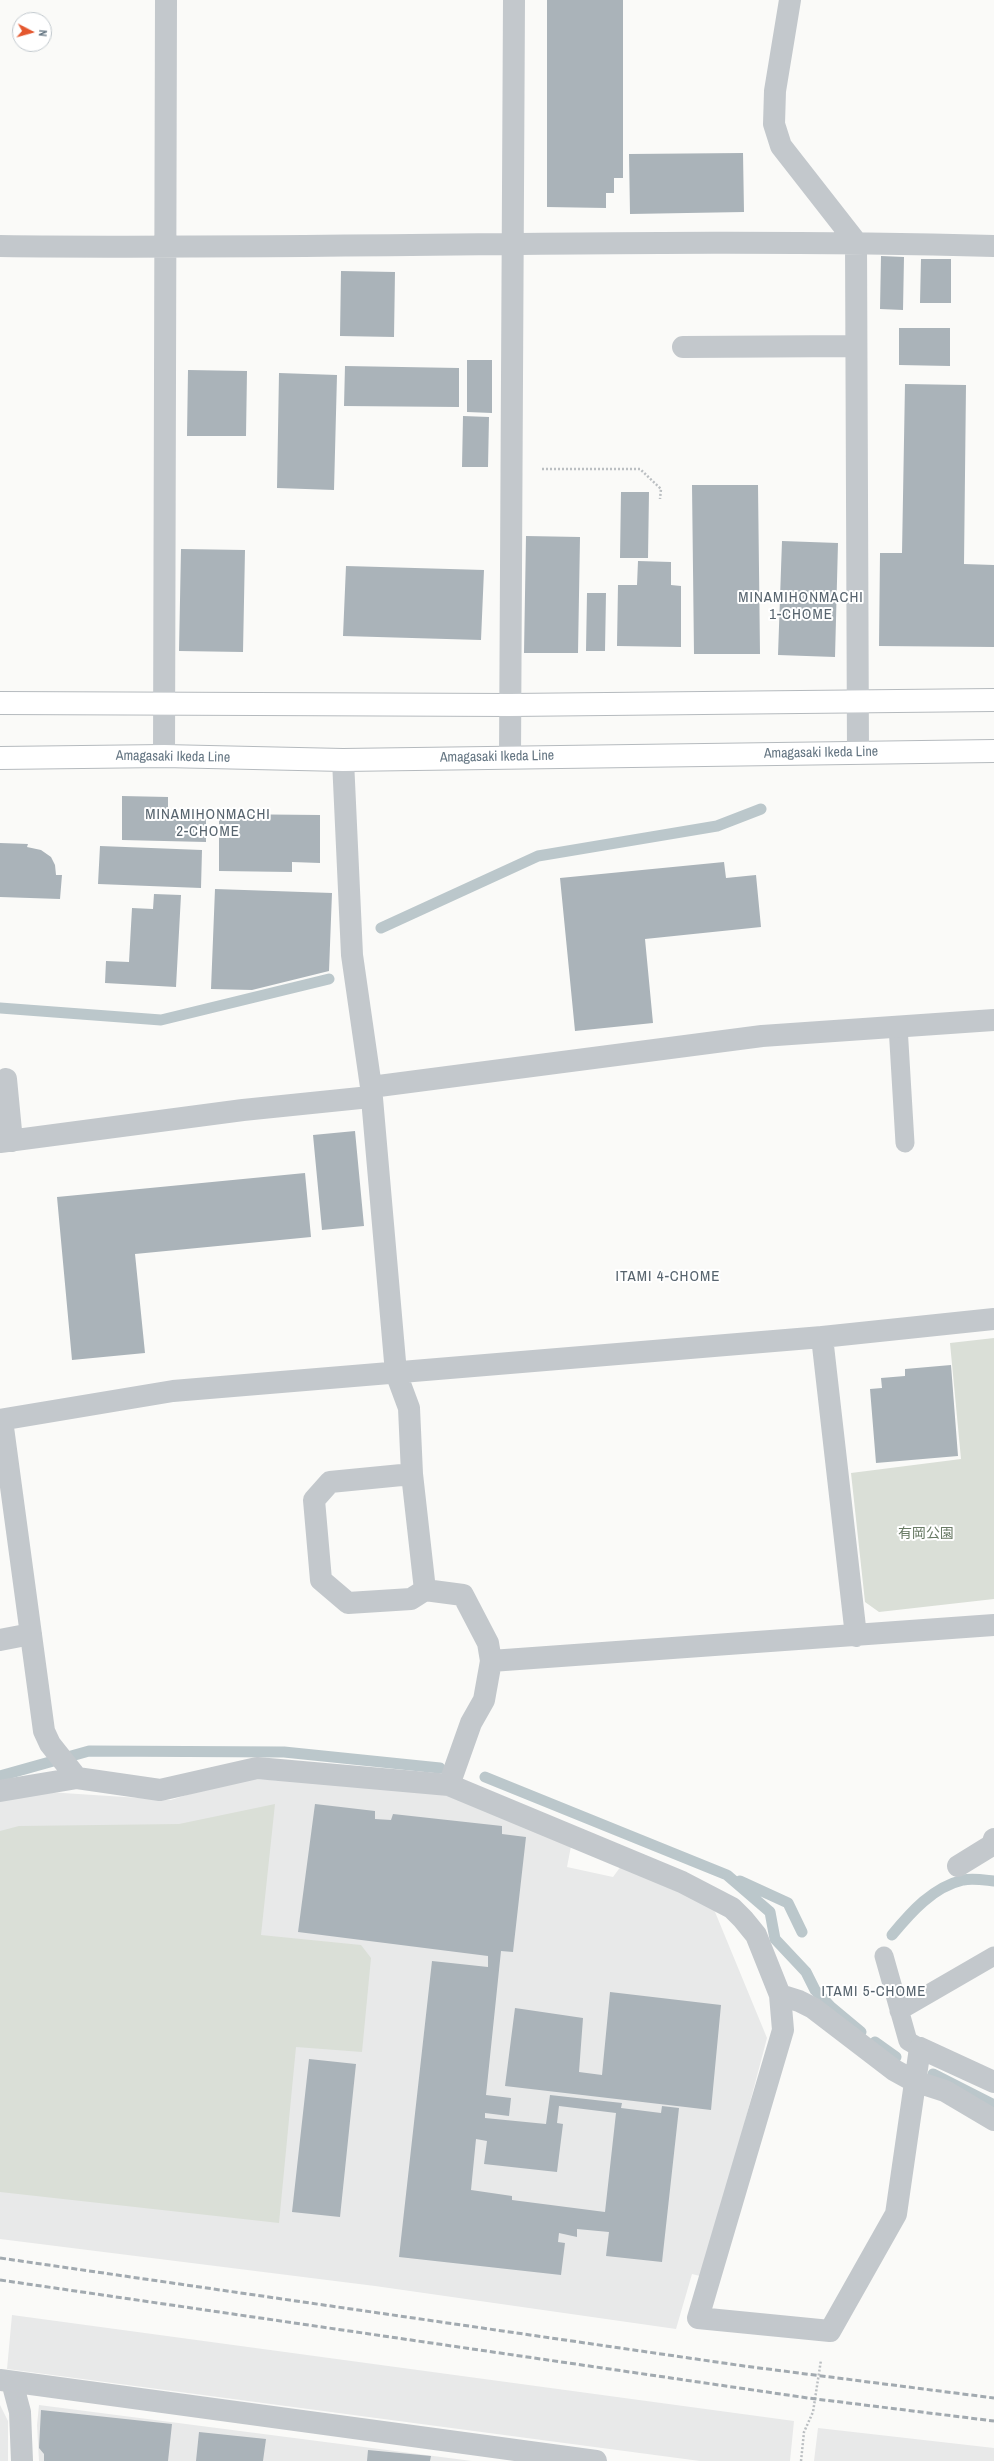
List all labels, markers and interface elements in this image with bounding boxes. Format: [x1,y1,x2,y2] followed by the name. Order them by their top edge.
[12,12,52,52] north arrow
[36,29,50,37] text: N
[738,589,864,624] district label: MINAMIHONMACHI 1-CHOME
[764,744,878,762] street label: Amagasaki Ikeda Line
[116,748,230,766] street label: Amagasaki Ikeda Line
[440,748,554,766] street label: Amagasaki Ikeda Line
[145,806,271,841] district label: MINAMIHONMACHI 2-CHOME
[615,1268,721,1286] district label: ITAMI 4-CHOME
[898,1526,954,1542] park label: 有岡公園
[821,1983,927,2001] district label: ITAMI 5-CHOME

